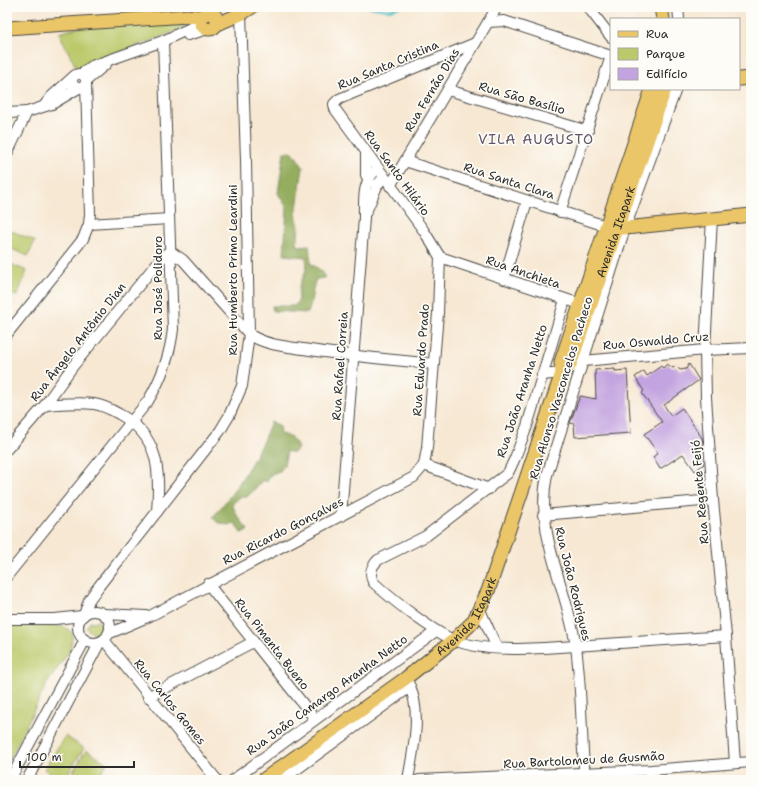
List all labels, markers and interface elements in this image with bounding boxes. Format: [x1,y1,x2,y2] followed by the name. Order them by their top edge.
[610,18,740,90] legend
[646,26,669,42] text: Rua
[335,36,441,93] street label: Rua Santa Cristina
[401,45,463,135] street label: Rua Fernão Dias
[646,46,685,62] text: Parque
[646,66,687,82] text: Edifício
[477,78,567,118] street label: Rua São Basílio
[360,127,434,219] street label: Rua Santo Hilário
[478,130,594,148] district label: VILA AUGUSTO
[462,159,557,203] street label: Rua Santa Clara
[225,184,241,356] street label: Rua Humberto Primo Leardini
[593,184,639,280] street label: Avenida Itapark
[150,236,166,340] street label: Rua José Polidoro
[484,252,563,292] street label: Rua Anchieta
[27,279,129,405] street label: Rua Ângelo Antônio Dian
[526,295,596,481] street label: Rua Alonso Vasconcelos Pacheco
[409,303,433,417] street label: Rua Eduardo Prado
[328,310,352,421] street label: Rua Rafael Correia
[493,322,551,460] street label: Rua João Aranha Netto
[602,328,710,354] street label: Rua Oswaldo Cruz
[687,439,713,545] street label: Rua Regente Feijó
[220,493,346,569] street label: Rua Ricardo Gonçalves
[551,525,595,643] street label: Rua João Rodrigues
[433,575,500,659] street label: Avenida Itapark
[231,595,313,693] street label: Rua Pimenta Bueno
[243,631,411,759] street label: Rua João Camargo Aranha Netto
[130,656,210,748] street label: Rua Carlos Gomes
[20,743,134,769] scale bar
[503,748,665,772] street label: Rua Bartolomeu de Gusmão
[26,749,62,765] text: 100 m

